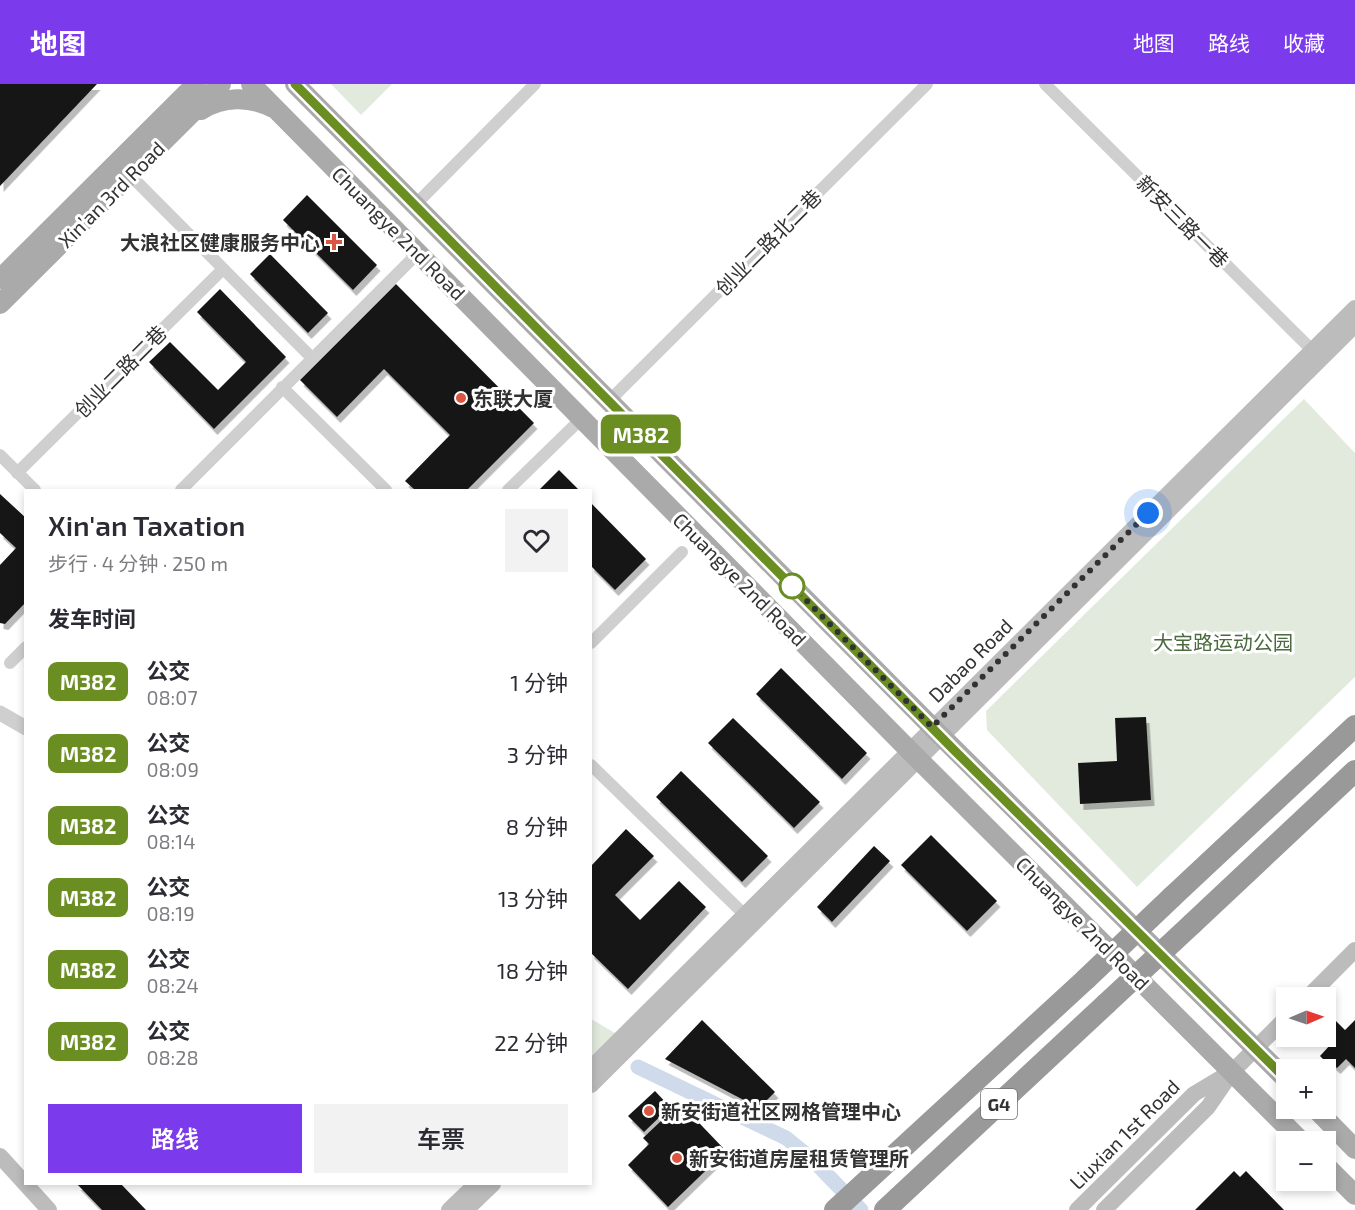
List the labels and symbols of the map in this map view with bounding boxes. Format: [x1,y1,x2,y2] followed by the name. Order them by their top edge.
[53,136,169,252] street label: Xin’an 3rd Road
[327,161,471,305] street label: Chuangye 2nd Road
[1132,170,1234,272] street label: 新安三路一巷
[710,184,826,300] street label: 创业二路北二巷
[120,230,320,254] place label: 大浪社区健康服务中心
[325,233,343,251] marker: 大浪社区健康服务中心
[69,320,171,422] street label: 创业二路二巷
[473,386,553,410] place label: 东联大厦
[454,391,468,405] marker: 东联大厦
[599,414,683,454] line badge: M382
[1133,498,1163,528] your location
[668,507,812,651] street label: Chuangye 2nd Road
[779,573,805,599] unlabelled marker
[923,613,1017,707] street label: Dabao Road
[1153,630,1293,654] park label: 大宝路运动公园
[1011,851,1155,995] street label: Chuangye 2nd Road
[1276,987,1336,1047] north arrow
[1064,1074,1184,1194] street label: Liuxian 1st Road
[981,1089,1017,1119] road number: G4
[661,1099,901,1123] place label: 新安街道社区网格管理中心
[642,1104,656,1118] marker: 新安街道社区网格管理中心
[689,1146,909,1170] place label: 新安街道房屋租赁管理所
[670,1151,684,1165] marker: 新安街道房屋租赁管理所

